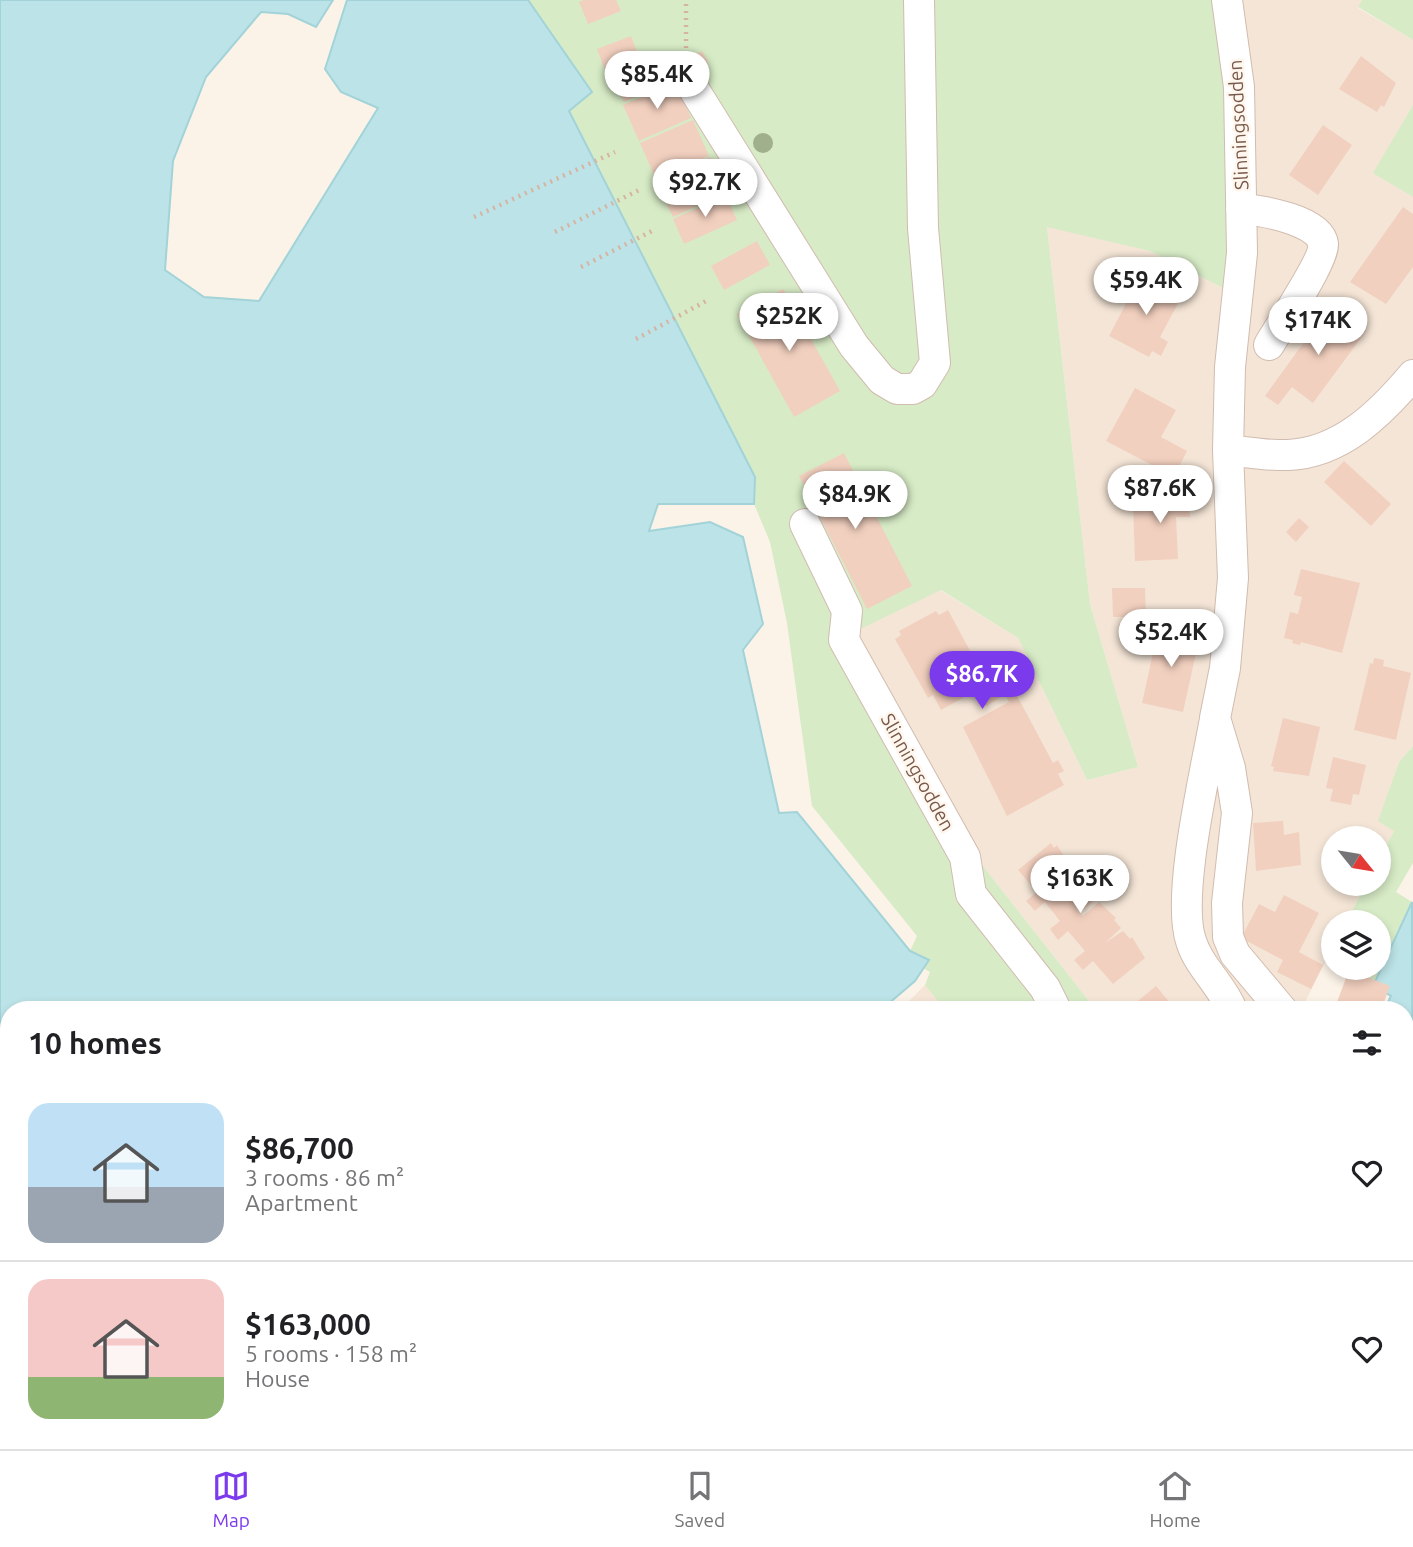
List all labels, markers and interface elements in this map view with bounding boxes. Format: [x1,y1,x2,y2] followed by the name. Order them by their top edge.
[600,52,714,111] pin: $85.4K
[1224,59,1252,191] street label: Slinningsodden
[621,61,693,86] text: $85.4K
[648,160,762,219] pin: $92.7K
[669,169,741,194] text: $92.7K
[1089,258,1203,317] pin: $59.4K
[1110,267,1182,292] text: $59.4K
[740,294,838,353] pin: $252K
[1269,298,1367,357] pin: $174K
[755,303,823,328] text: $252K
[1284,307,1352,332] text: $174K
[1103,466,1217,525] pin: $87.6K
[798,472,912,531] pin: $84.9K
[1124,475,1196,500] text: $87.6K
[819,481,891,506] text: $84.9K
[1114,610,1228,669] pin: $52.4K
[1135,619,1207,644] text: $52.4K
[925,652,1039,711] pin: $86.7K
[946,661,1018,686] text: $86.7K
[877,710,959,834] street label: Slinningsodden
[1321,826,1391,896] north arrow
[1321,826,1391,980] map controls
[1031,856,1129,915] pin: $163K
[1046,865,1114,890] text: $163K
[1321,910,1391,980] button: layers
[1348,1024,1386,1062] icon: filters
[28,1026,162,1060] text: 10 homes
[84,1131,168,1215] icon: home
[245,1131,354,1165] text: $86,700
[1348,1154,1386,1192] icon: heart
[245,1165,404,1190] text: 3 rooms · 86 m²
[245,1190,358,1215] text: Apartment
[84,1307,168,1391] icon: home
[245,1307,371,1341] text: $163,000
[1348,1330,1386,1368] icon: heart
[245,1341,417,1366] text: 5 rooms · 158 m²
[245,1366,310,1391] text: House
[212,1467,250,1531] tab: Map
[675,1467,725,1531] tab: Saved
[1150,1467,1201,1531] tab: Home

